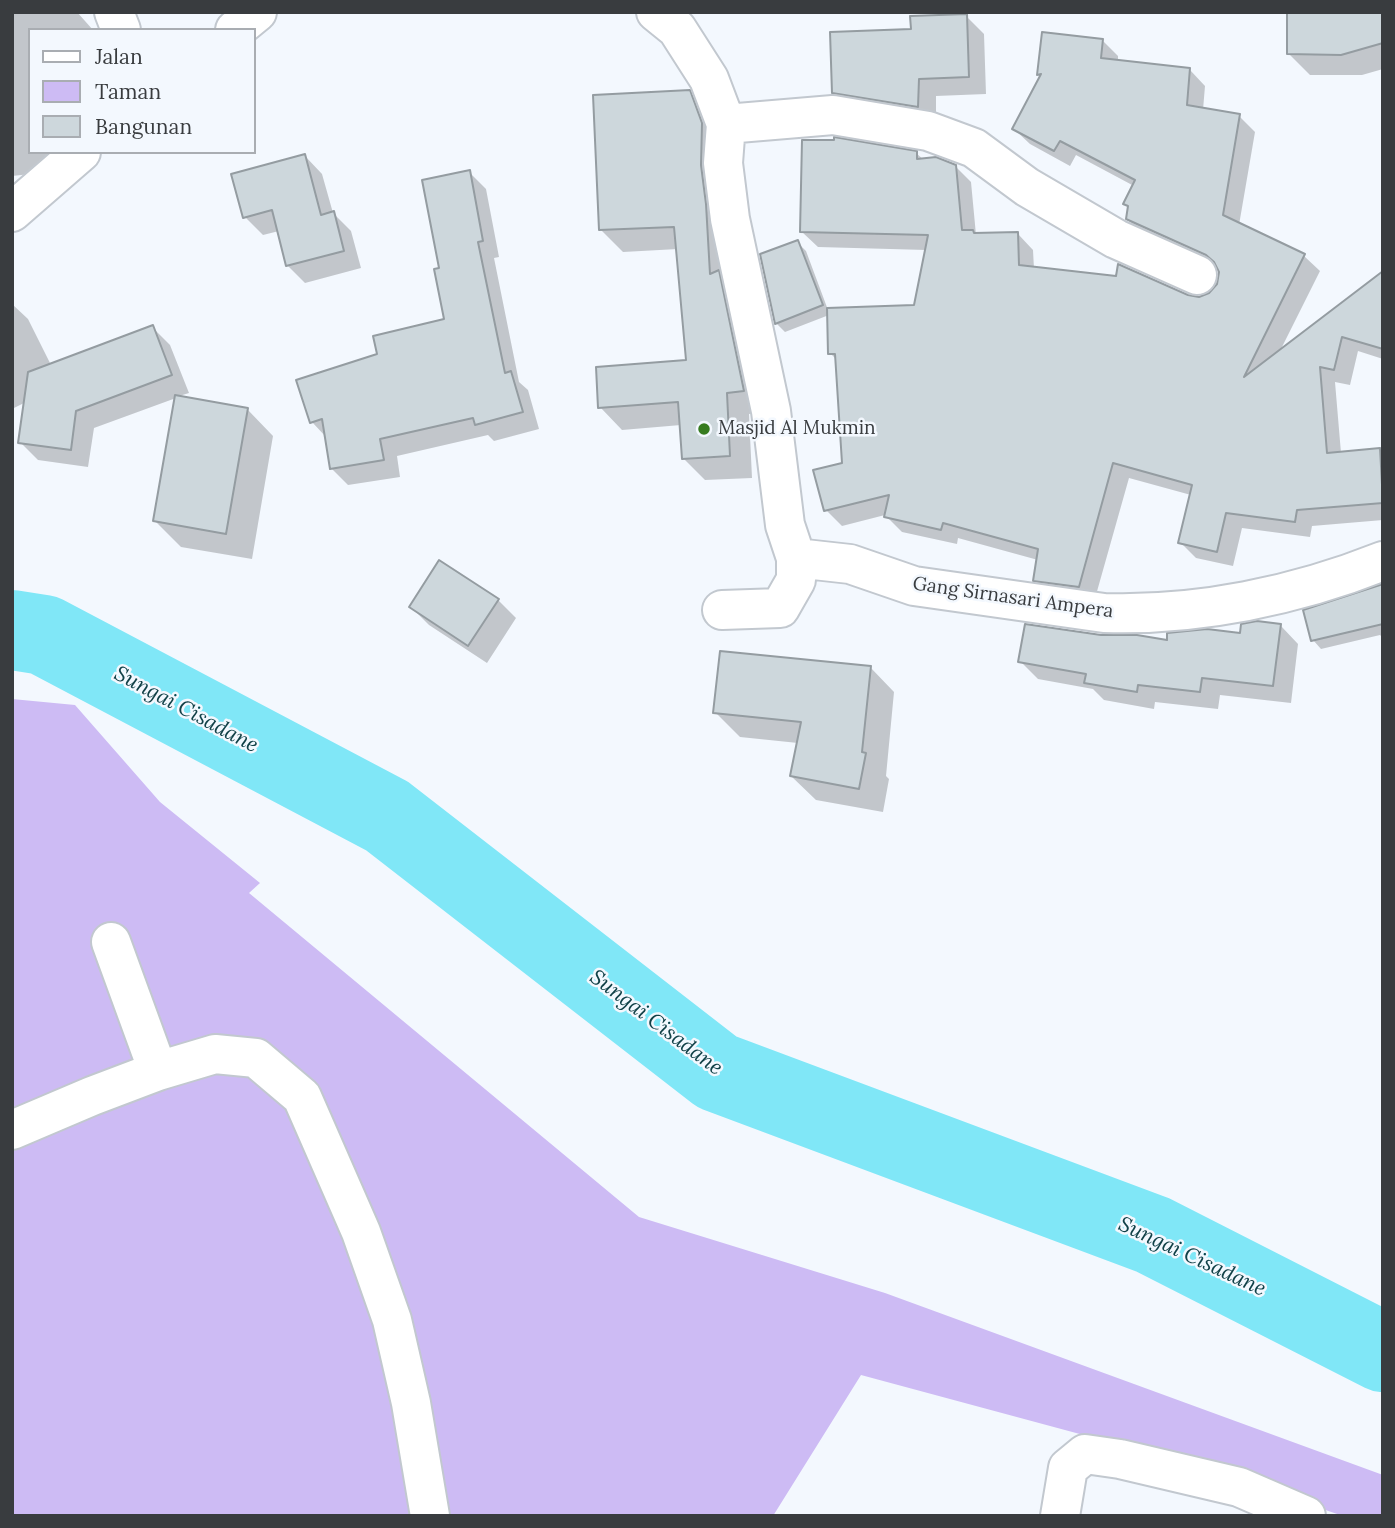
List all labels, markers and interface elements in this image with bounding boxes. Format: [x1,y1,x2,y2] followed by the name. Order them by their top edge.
[28,28,256,154] legend
[95,43,143,70] text: Jalan
[95,78,161,105] text: Taman
[95,113,192,140] text: Bangunan
[718,418,876,440] place label: Masjid Al Mukmin
[696,421,712,437] marker: Masjid Al Mukmin
[911,573,1115,623] street label: Gang Sirnasari Ampera
[110,661,262,759] water label: Sungai Cisadane
[585,965,727,1081] water label: Sungai Cisadane
[1114,1212,1270,1302] water label: Sungai Cisadane

